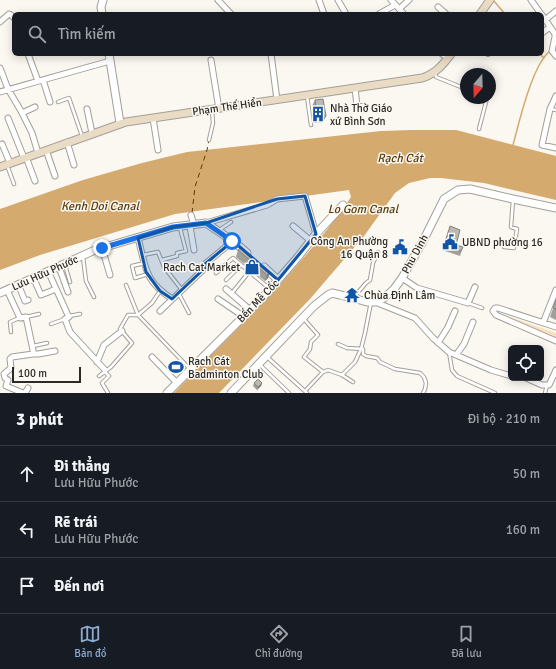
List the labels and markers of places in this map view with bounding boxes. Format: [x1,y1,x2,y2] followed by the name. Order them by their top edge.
[330,102,393,128] place label: Nhà Thờ Giáo xứ Bình Sơn
[309,105,327,123] building icon: Nhà Thờ Giáo xứ Bình Sơn
[441,233,459,251] public building icon: UBND phường 16
[311,235,388,261] place label: Công An Phường 16 Quận 8
[462,236,543,249] place label: UBND phường 16
[391,238,409,256] public building icon: Công An Phường 16 Quận 8
[243,258,261,276] shop icon: Rach Cat Market
[163,261,240,274] place label: Rach Cat Market
[343,286,361,304] temple icon: Chùa Định Lâm
[364,289,436,302] place label: Chùa Định Lâm
[188,355,263,381] place label: Rạch Cát Badminton Club
[167,358,185,376] sports icon: Rạch Cát Badminton Club

